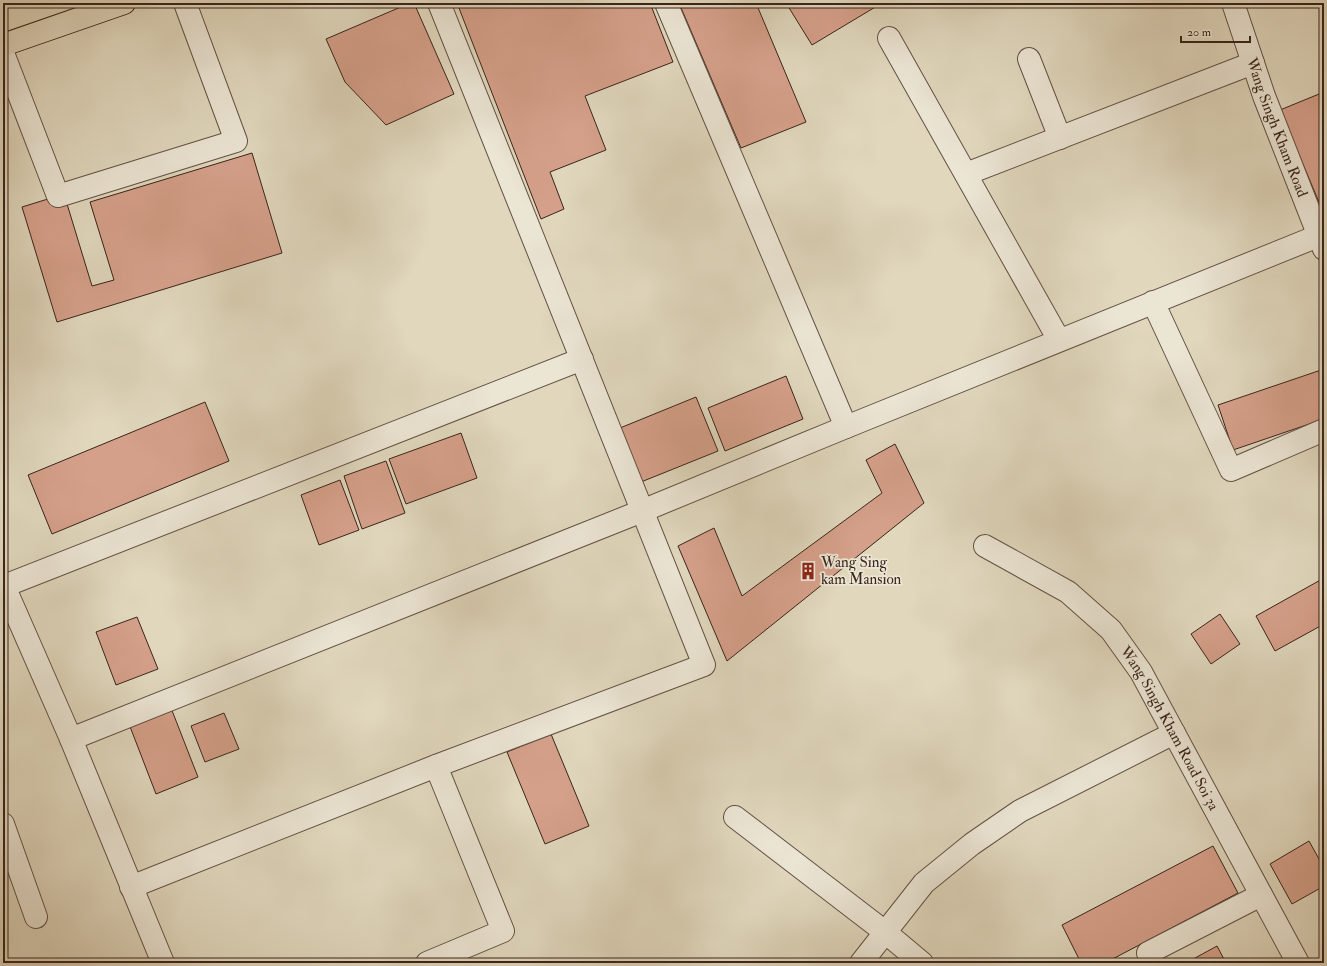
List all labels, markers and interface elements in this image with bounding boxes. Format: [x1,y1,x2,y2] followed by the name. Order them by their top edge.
[1181,18,1250,44] scale bar
[1187,25,1212,40] text: 20 m
[1242,54,1312,201] street label: Wang Singh Kham Road
[820,553,902,589] place label: Wang Sing kam Mansion
[798,561,818,581] building icon: Wang Sing kam Mansion
[1115,642,1223,815] street label: Wang Singh Kham Road Soi 3a

